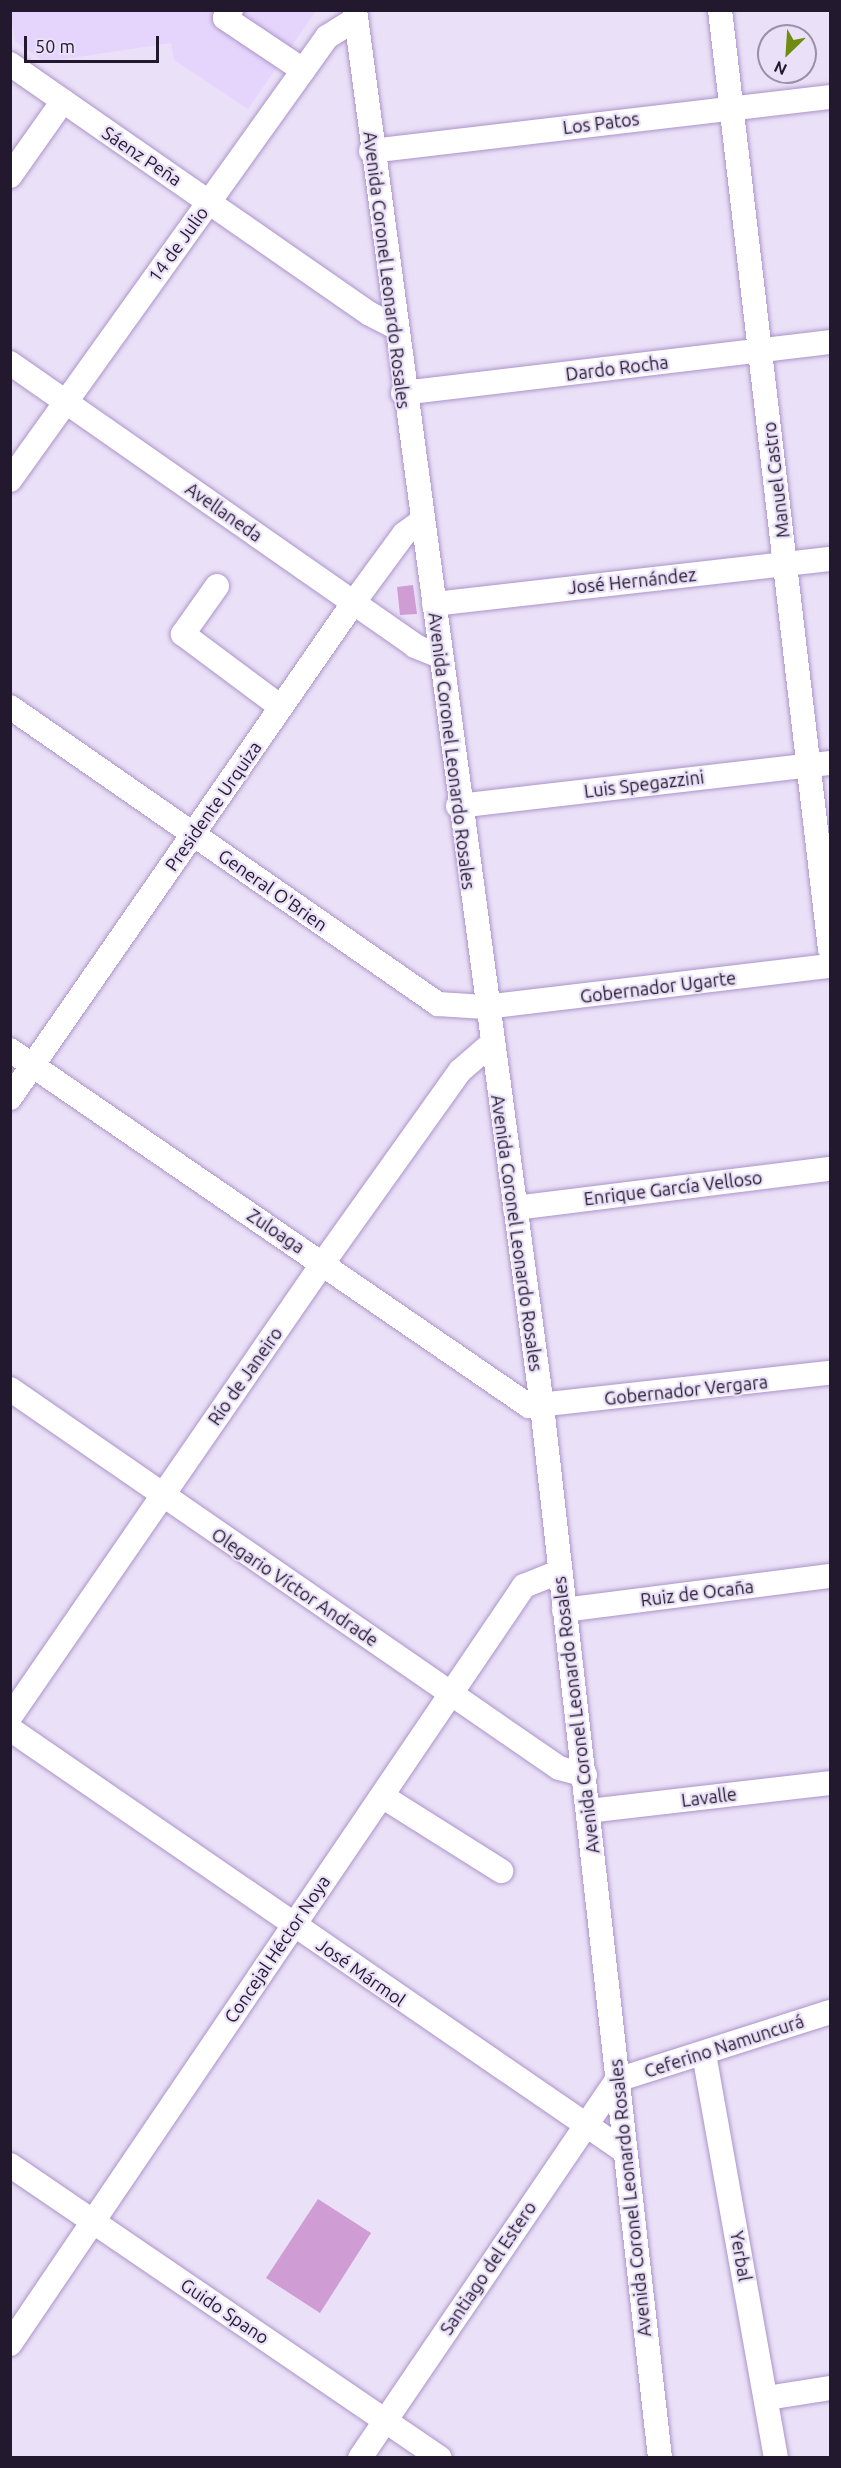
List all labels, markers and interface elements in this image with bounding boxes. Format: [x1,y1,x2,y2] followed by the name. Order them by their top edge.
[27,24,162,62] scale bar
[757,24,817,84] north arrow
[35,36,75,56] text: 50 m
[771,58,789,79] text: N
[562,108,640,138] street label: Los Patos
[98,122,186,190] street label: Sáenz Peña
[359,130,415,410] street label: Avenida Coronel Leonardo Rosales
[143,202,213,286] street label: 14 de Julio
[564,351,670,385] street label: Dardo Rocha
[758,421,794,539] street label: Manuel Castro
[181,478,267,546] street label: Avellaneda
[567,564,697,598] street label: José Hernández
[424,611,480,891] street label: Avenida Coronel Leonardo Rosales
[160,737,266,875] street label: Presidente Urquiza
[583,766,705,802] street label: Luis Spegazzini
[214,844,332,936] street label: General O'Brien
[579,967,737,1007] street label: Gobernador Ugarte
[487,1093,547,1373] street label: Avenida Coronel Leonardo Rosales
[583,1166,763,1210] street label: Enrique García Velloso
[243,1204,309,1258] street label: Zuloaga
[203,1323,287,1429] street label: Río de Janeiro
[603,1371,769,1409] street label: Gobernador Vergara
[208,1523,382,1651] street label: Olegario Víctor Andrade
[548,1575,604,1855] street label: Avenida Coronel Leonardo Rosales
[639,1575,755,1611] street label: Ruiz de Ocaña
[680,1783,738,1811] street label: Lavalle
[220,1871,334,2027] street label: Concejal Héctor Noya
[312,1933,410,2011] street label: José Mármol
[641,2010,807,2082] street label: Ceferino Namuncurá
[605,2058,655,2338] street label: Avenida Coronel Leonardo Rosales
[435,2197,541,2339] street label: Santiago del Estero
[726,2229,756,2283] street label: Yerbal
[177,2274,273,2348] street label: Guido Spano

